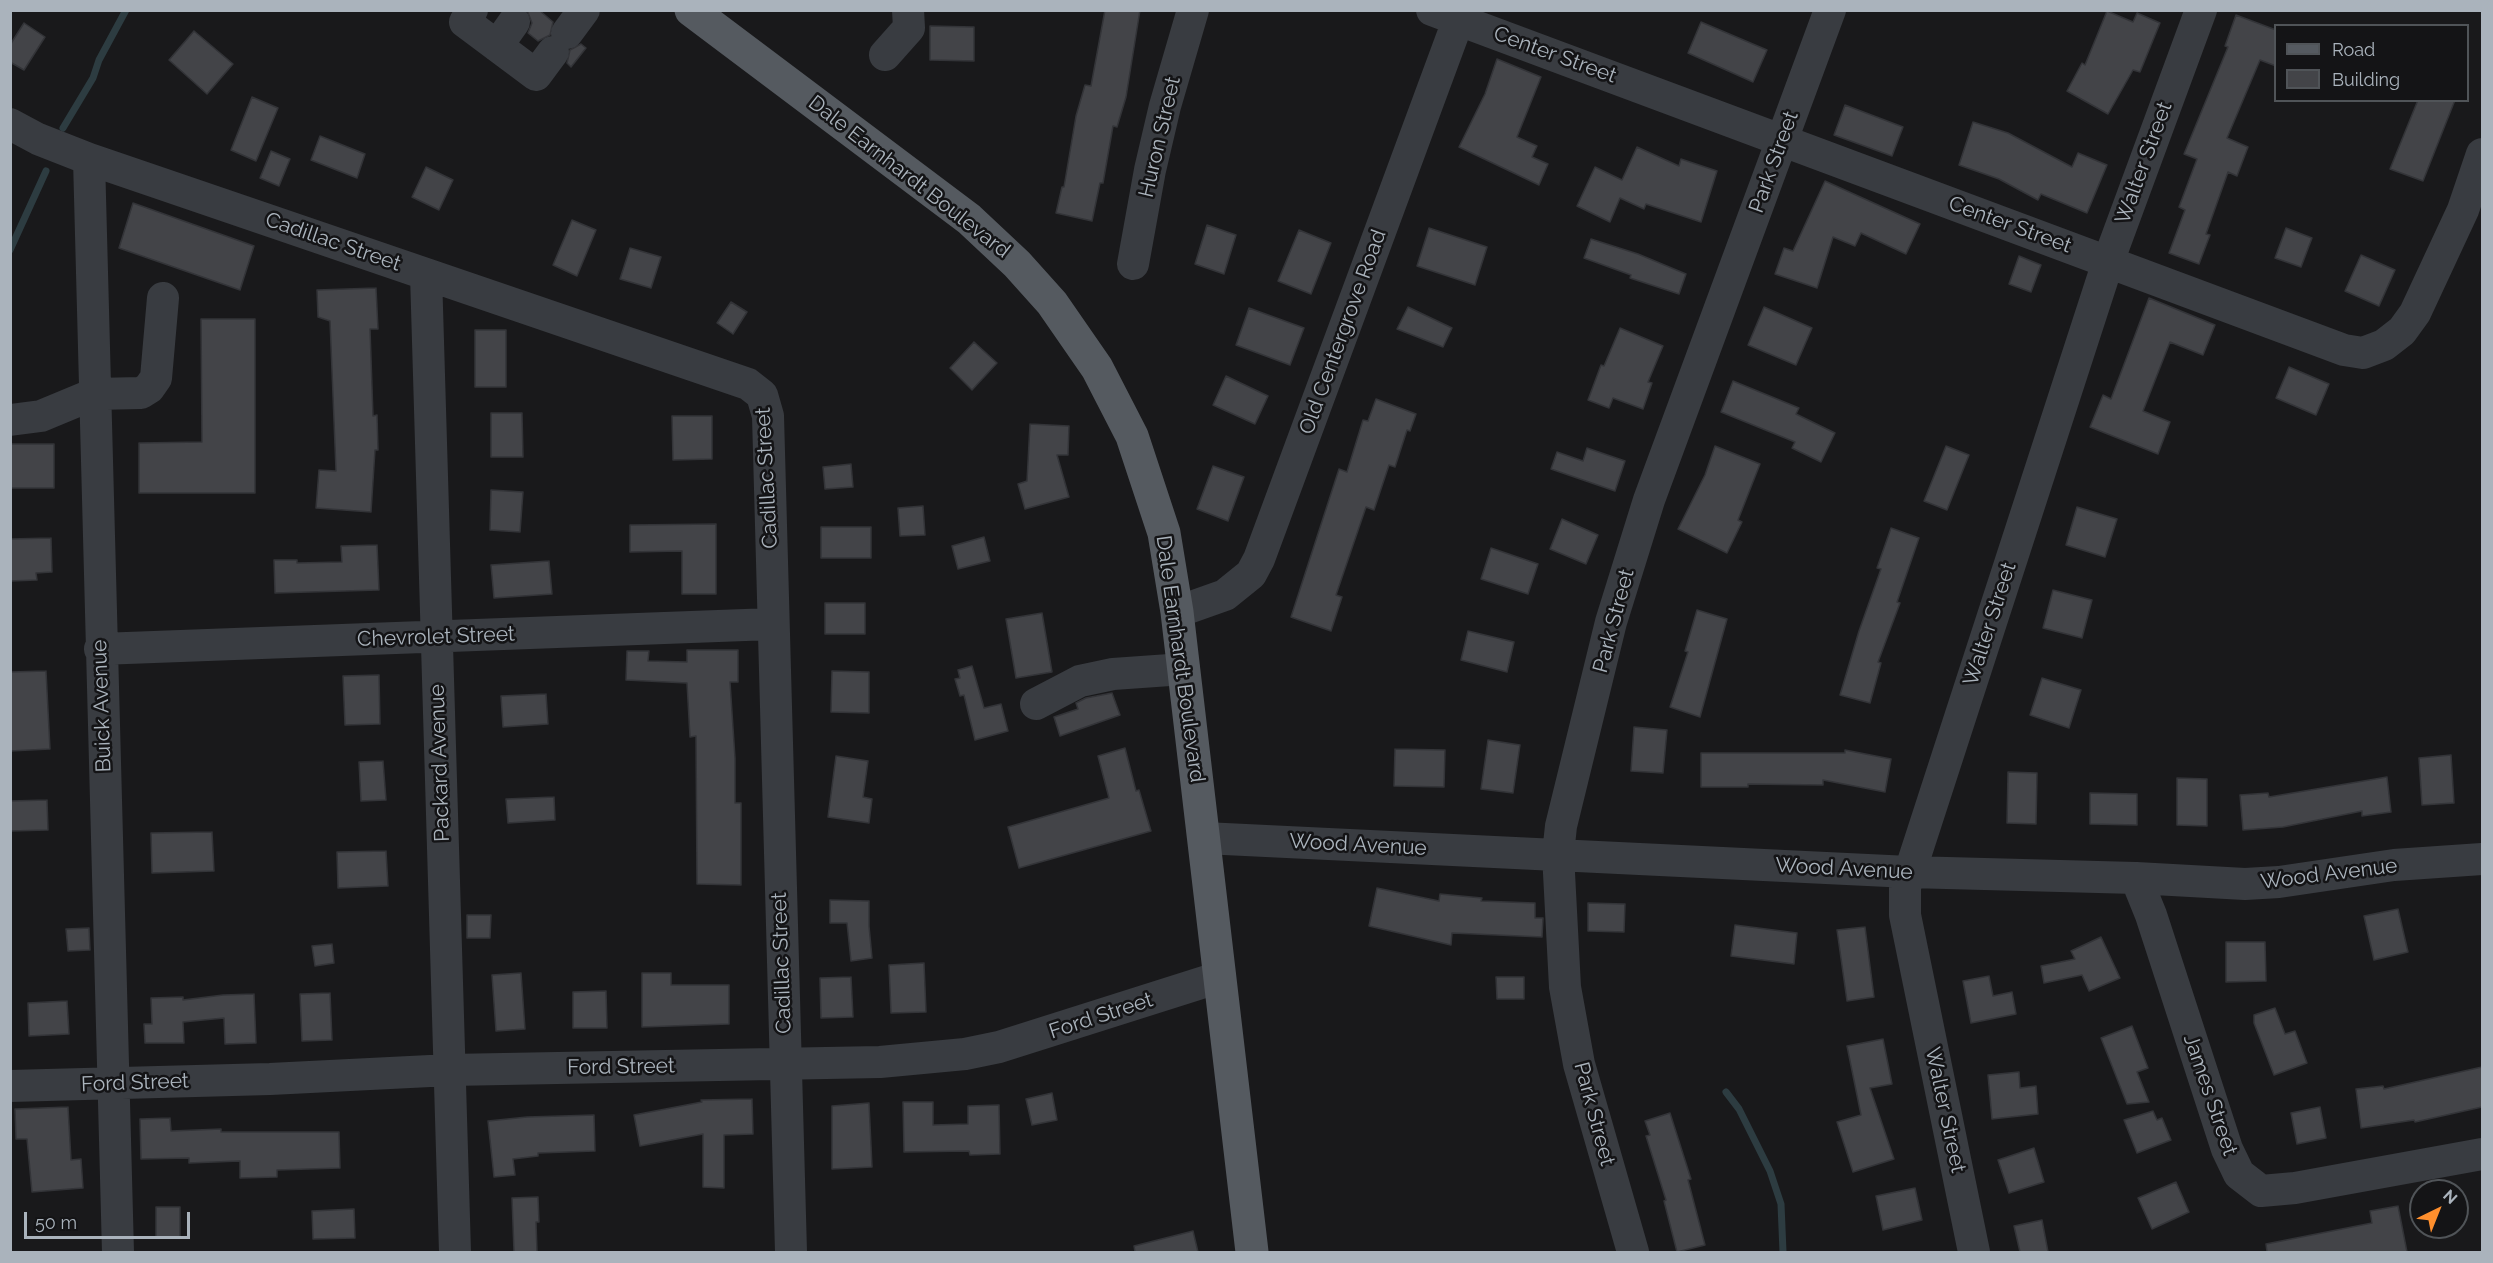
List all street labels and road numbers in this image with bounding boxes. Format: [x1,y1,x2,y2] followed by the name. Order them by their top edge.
[1490,21,1620,89] street label: Center Street
[1134,74,1186,200] street label: Huron Street
[803,90,1015,264] street label: Dale Earnhardt Boulevard
[2110,98,2178,228] street label: Walter Street
[1744,108,1804,216] street label: Park Street
[1945,191,2075,259] street label: Center Street
[262,207,404,277] street label: Cadillac Street
[1294,226,1392,438] street label: Old Centergrove Road
[751,407,783,549] street label: Cadillac Street
[1150,534,1210,784] street label: Dale Earnhardt Boulevard
[1958,559,2022,689] street label: Walter Street
[1588,566,1640,676] street label: Park Street
[357,622,515,652] street label: Chevrolet Street
[87,639,117,773] street label: Buick Avenue
[425,684,455,842] street label: Packard Avenue
[1289,829,1427,861] street label: Wood Avenue
[1775,853,1913,885] street label: Wood Avenue
[2259,853,2399,895] street label: Wood Avenue
[767,892,797,1034] street label: Cadillac Street
[1046,987,1156,1045] street label: Ford Street
[2177,1031,2243,1159] street label: James Street
[1919,1045,1971,1175] street label: Walter Street
[567,1053,675,1081] street label: Ford Street
[1568,1059,1620,1169] street label: Park Street
[81,1069,189,1097] street label: Ford Street

